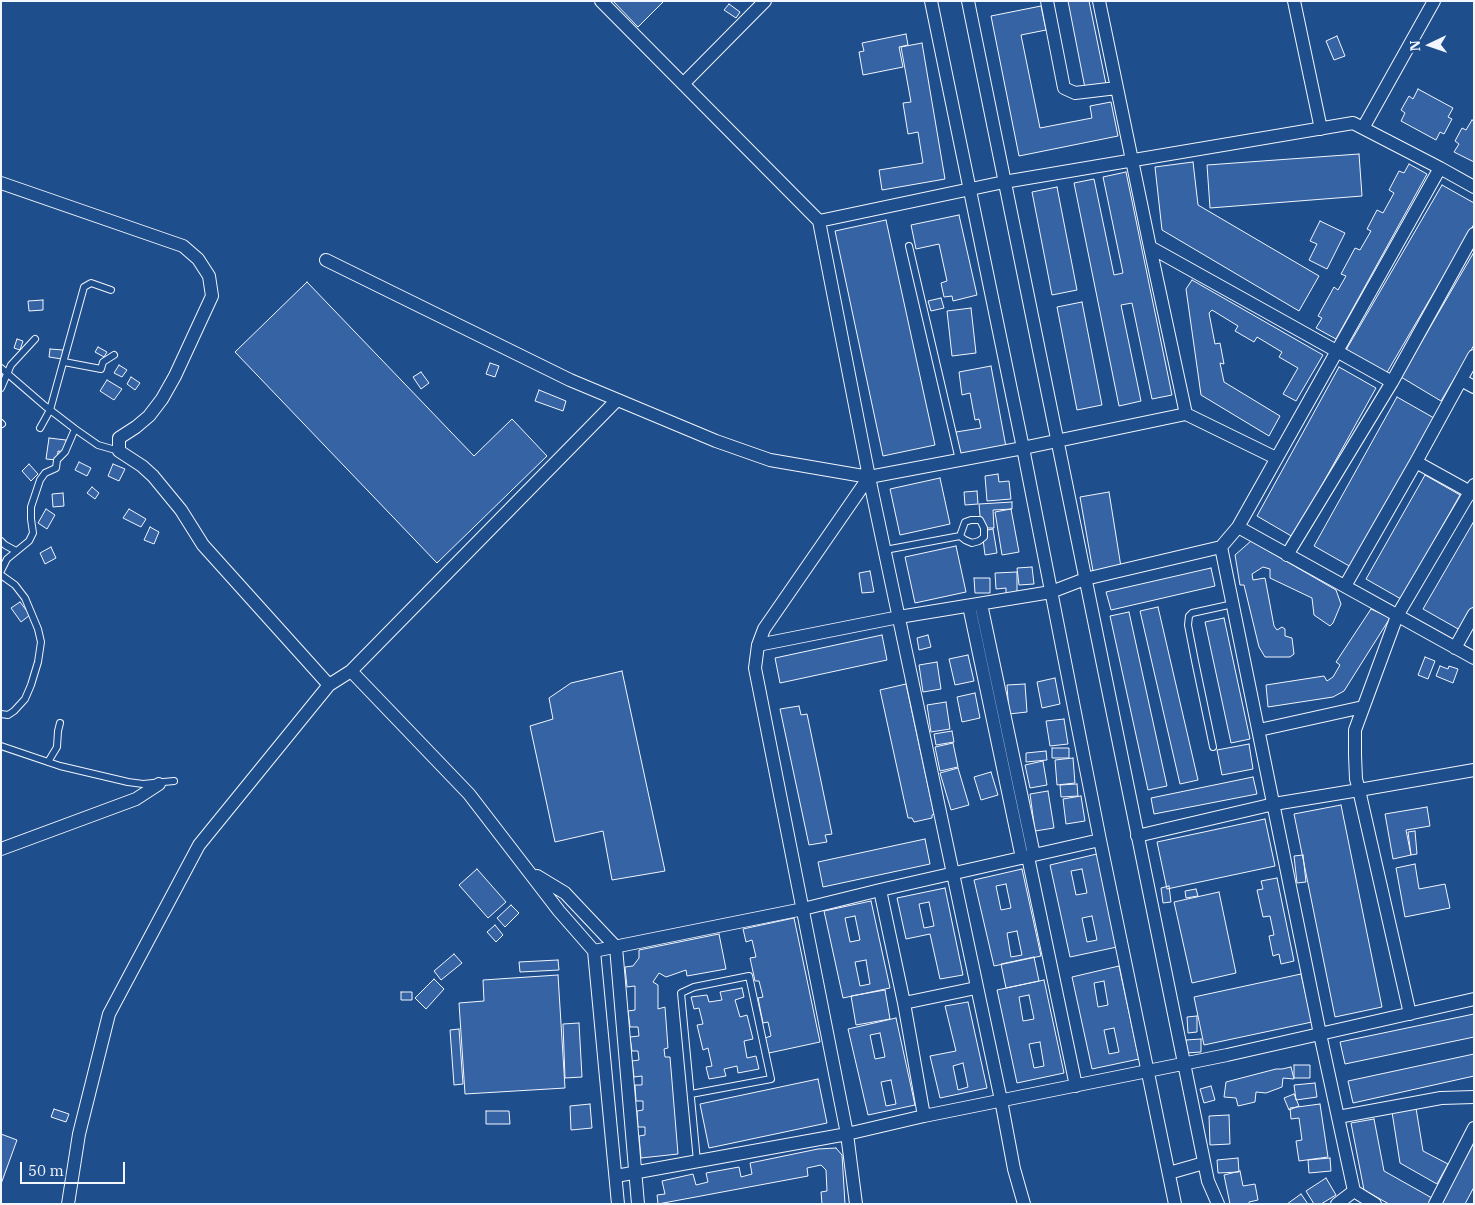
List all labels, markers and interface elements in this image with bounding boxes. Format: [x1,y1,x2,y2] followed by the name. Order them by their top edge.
[1405,20,1455,70] north arrow
[1406,40,1424,52] text: N
[22,1152,128,1184] scale bar
[28,1161,64,1180] text: 50 m

